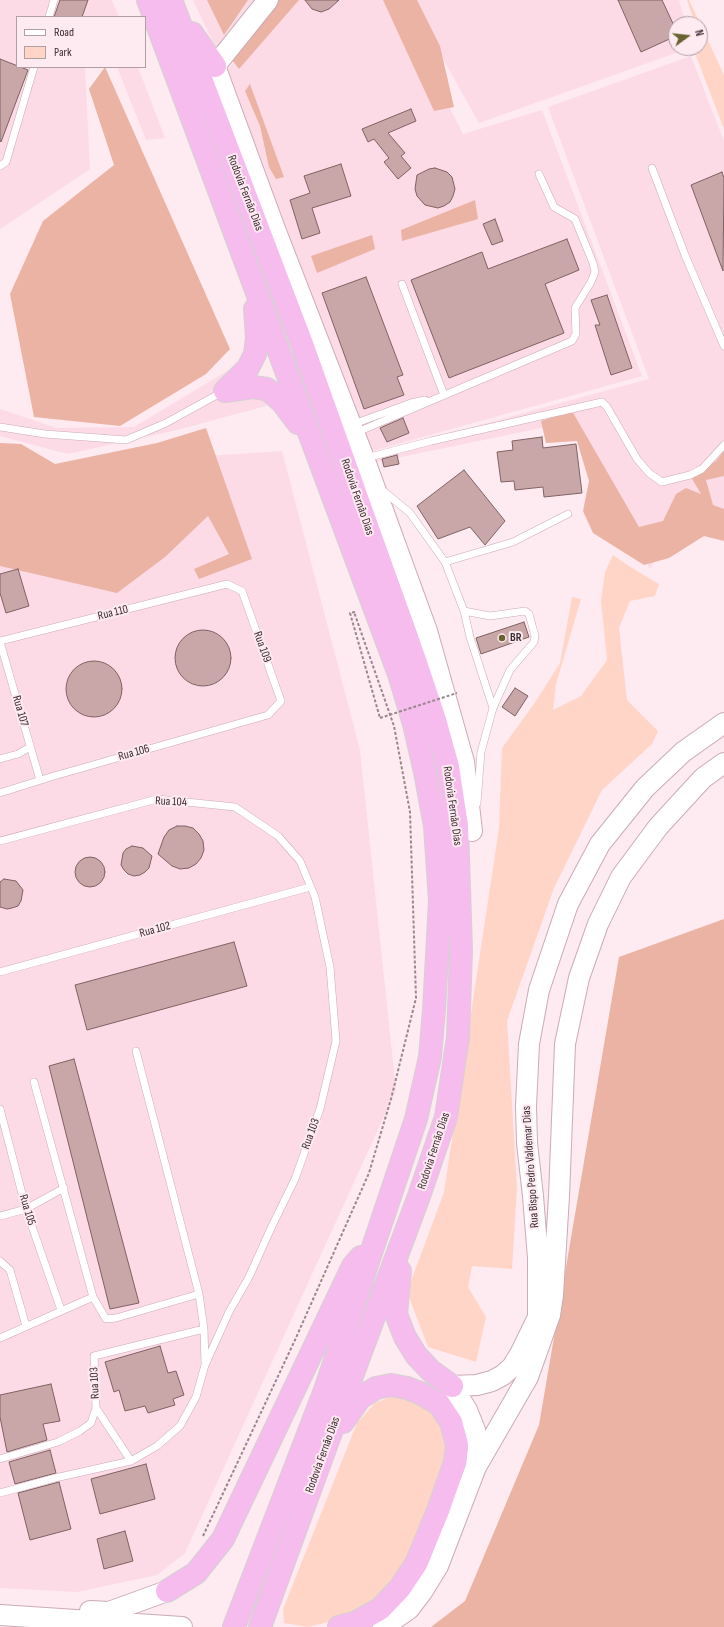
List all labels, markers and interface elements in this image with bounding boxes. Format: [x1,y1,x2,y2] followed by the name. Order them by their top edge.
[16,16,146,68] legend
[668,16,708,56] north arrow
[54,25,74,40] text: Road
[692,29,706,38] text: N
[54,45,72,60] text: Park
[224,153,266,233] street label: Rodovia Fernão Dias
[337,457,377,537] street label: Rodovia Fernão Dias
[96,602,130,624] street label: Rua 110
[250,630,274,664] street label: Rua 109
[510,631,522,645] place label: BR
[497,633,507,643] marker: BR
[9,694,31,728] street label: Rua 107
[117,742,151,764] street label: Rua 106
[439,765,465,847] street label: Rodovia Fernão Dias
[155,794,187,810] street label: Rua 104
[138,919,172,941] street label: Rua 102
[520,1105,542,1229] street label: Rua Bispo Pedro Valdemar Dias
[415,1111,453,1191] street label: Rodovia Fernão Dias
[299,1117,323,1151] street label: Rua 103
[16,1193,38,1227] street label: Rua 105
[87,1367,103,1399] street label: Rua 103
[303,1415,343,1495] street label: Rodovia Fernão Dias

